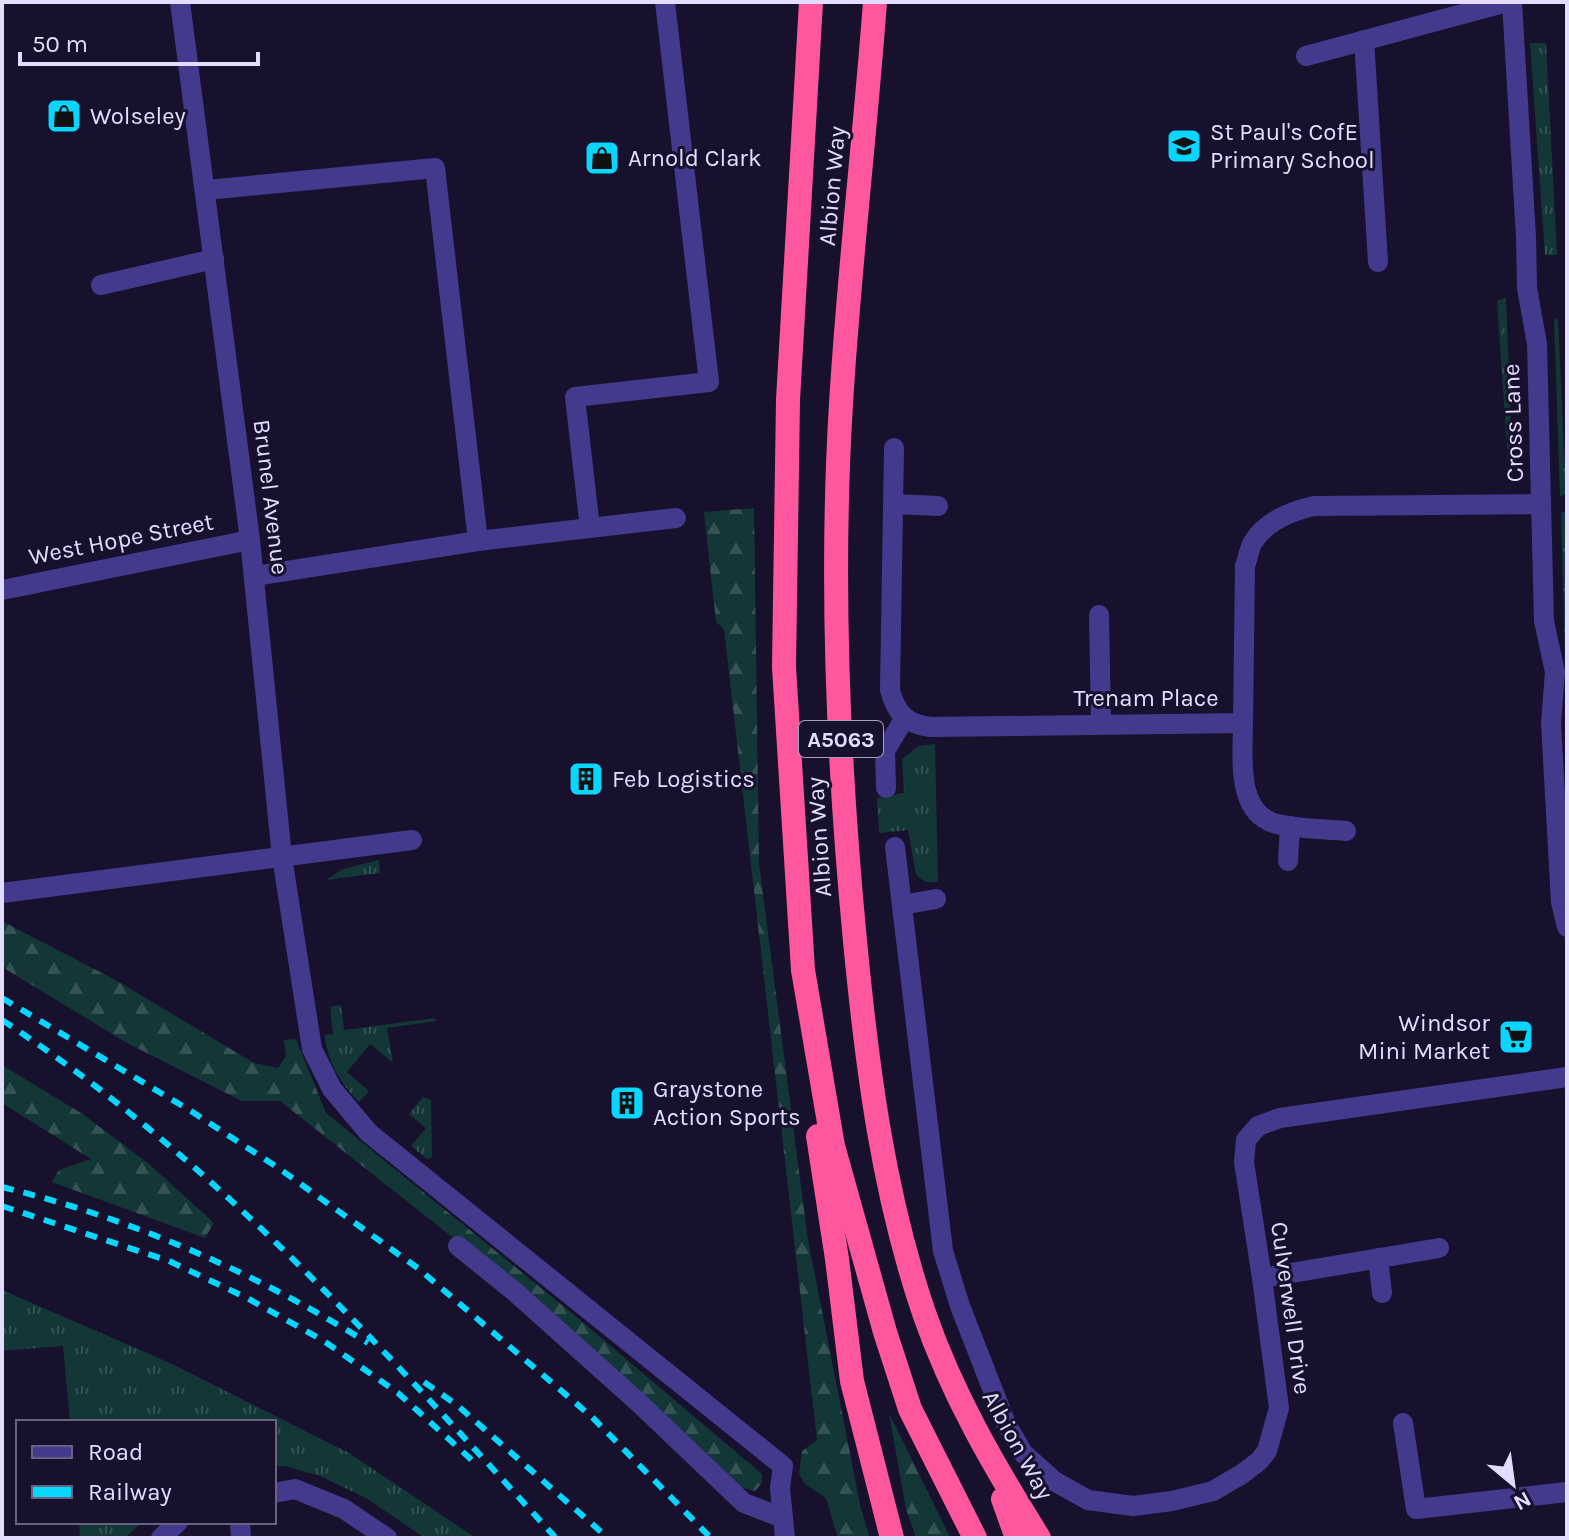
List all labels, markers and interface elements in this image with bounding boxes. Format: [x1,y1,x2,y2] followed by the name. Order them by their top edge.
[20,16,258,66] scale bar
[32,30,88,58] text: 50 m
[45,97,83,135] shop icon: Wolseley
[90,102,186,130] place label: Wolseley
[1210,118,1375,174] place label: St Paul's CofE Primary School
[813,125,851,247] street label: Albion Way
[1165,127,1203,165] school or university icon: St Paul's CofE Primary School
[583,139,621,177] shop icon: Arnold Clark
[628,144,762,172] place label: Arnold Clark
[1497,363,1529,483] street label: Cross Lane
[248,418,294,576] street label: Brunel Avenue
[26,507,216,571] street label: West Hope Street
[1073,684,1219,712] street label: Trenam Place
[799,721,883,757] road number: A5063
[567,760,605,798] building icon: Feb Logistics
[612,765,755,793] place label: Feb Logistics
[801,776,837,898] street label: Albion Way
[1358,1009,1490,1065] place label: Windsor Mini Market
[1497,1018,1535,1056] supermarket icon: Windsor Mini Market
[653,1075,801,1131] place label: Graystone Action Sports
[608,1084,646,1122] building icon: Graystone Action Sports
[1265,1220,1317,1396] street label: Culverwell Drive
[977,1386,1059,1504] street label: Albion Way
[16,1420,276,1524] legend
[88,1438,143,1466] text: Road
[1473,1444,1553,1524] north arrow
[88,1478,172,1506] text: Railway
[1509,1485,1535,1516] text: N

